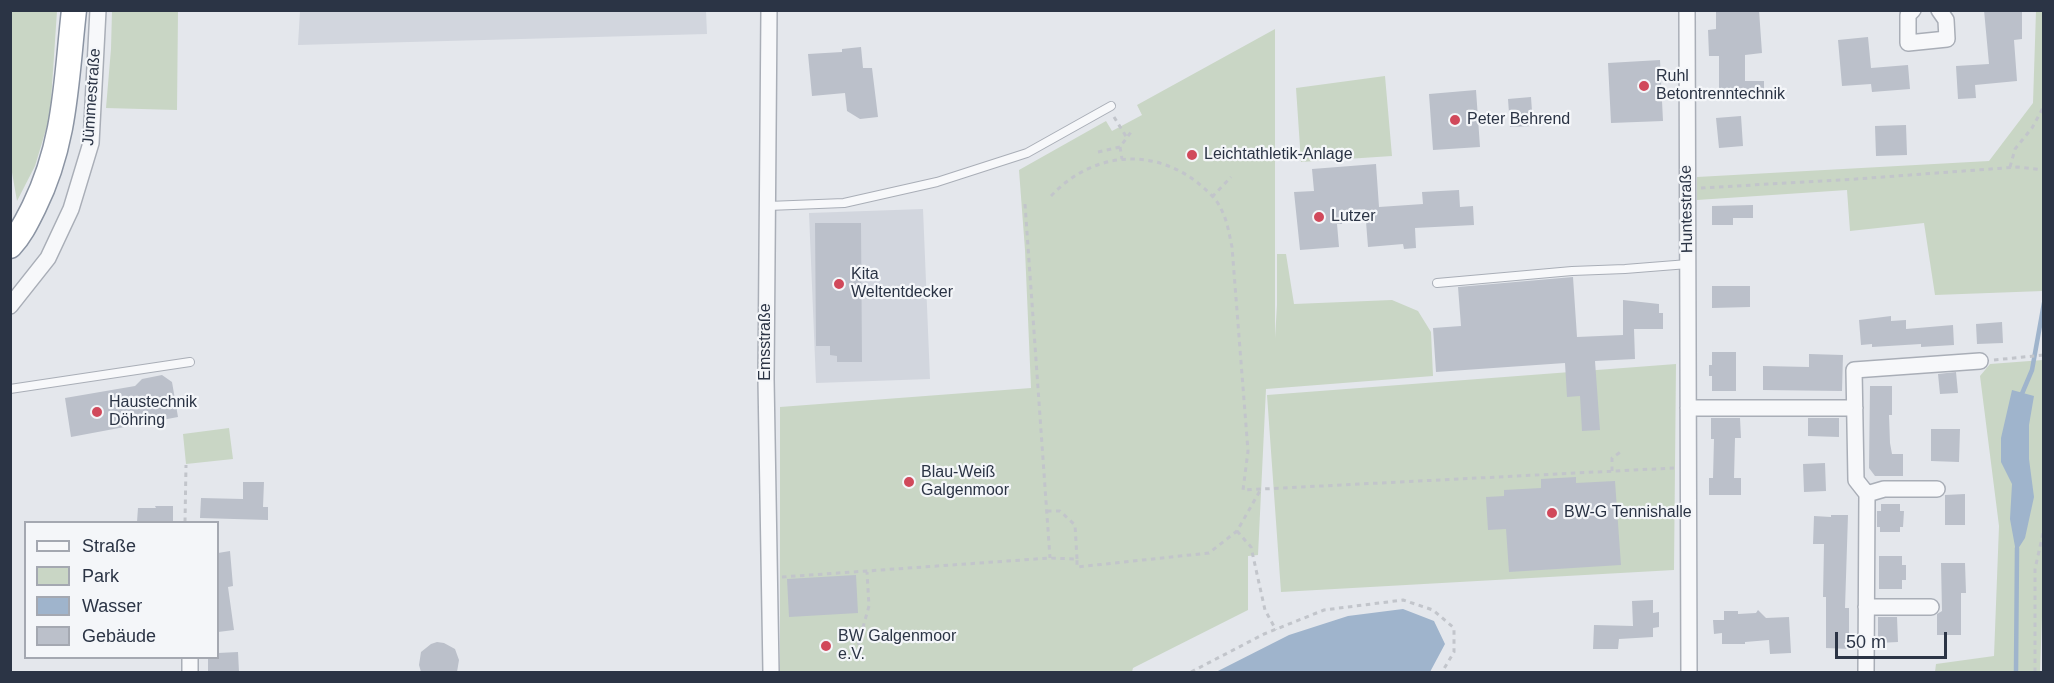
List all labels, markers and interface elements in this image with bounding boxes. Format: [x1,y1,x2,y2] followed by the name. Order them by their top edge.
[79,48,105,146] street label: Jümmestraße
[1656,67,1785,105] place label: Ruhl Betontrenntechnik
[1637,79,1651,93] marker: Ruhl Betontrenntechnik
[1467,110,1570,130] place label: Peter Behrend
[1448,113,1462,127] marker: Peter Behrend
[1204,145,1353,165] place label: Leichtathletik-Anlage
[1185,148,1199,162] marker: Leichtathletik-Anlage
[1677,165,1697,253] street label: Huntestraße
[1331,207,1375,227] place label: Lutzer
[1312,210,1326,224] marker: Lutzer
[851,265,953,303] place label: Kita Weltentdecker
[832,277,846,291] marker: Kita Weltentdecker
[756,303,776,381] street label: Emsstraße
[109,393,197,431] place label: Haustechnik Döhring
[90,405,104,419] marker: Haustechnik Döhring
[921,463,1009,501] place label: Blau-Weiß Galgenmoor
[902,475,916,489] marker: Blau-Weiß Galgenmoor
[1564,503,1692,523] place label: BW-G Tennishalle
[1545,506,1559,520] marker: BW-G Tennishalle
[24,521,219,659] legend
[82,536,136,556] text: Straße
[82,566,119,586] text: Park
[82,596,142,616] text: Wasser
[1838,620,1950,658] scale bar
[82,626,156,646] text: Gebäude
[838,627,956,665] place label: BW Galgenmoor e.V.
[1846,632,1886,652] text: 50 m
[819,639,833,653] marker: BW Galgenmoor e.V.

